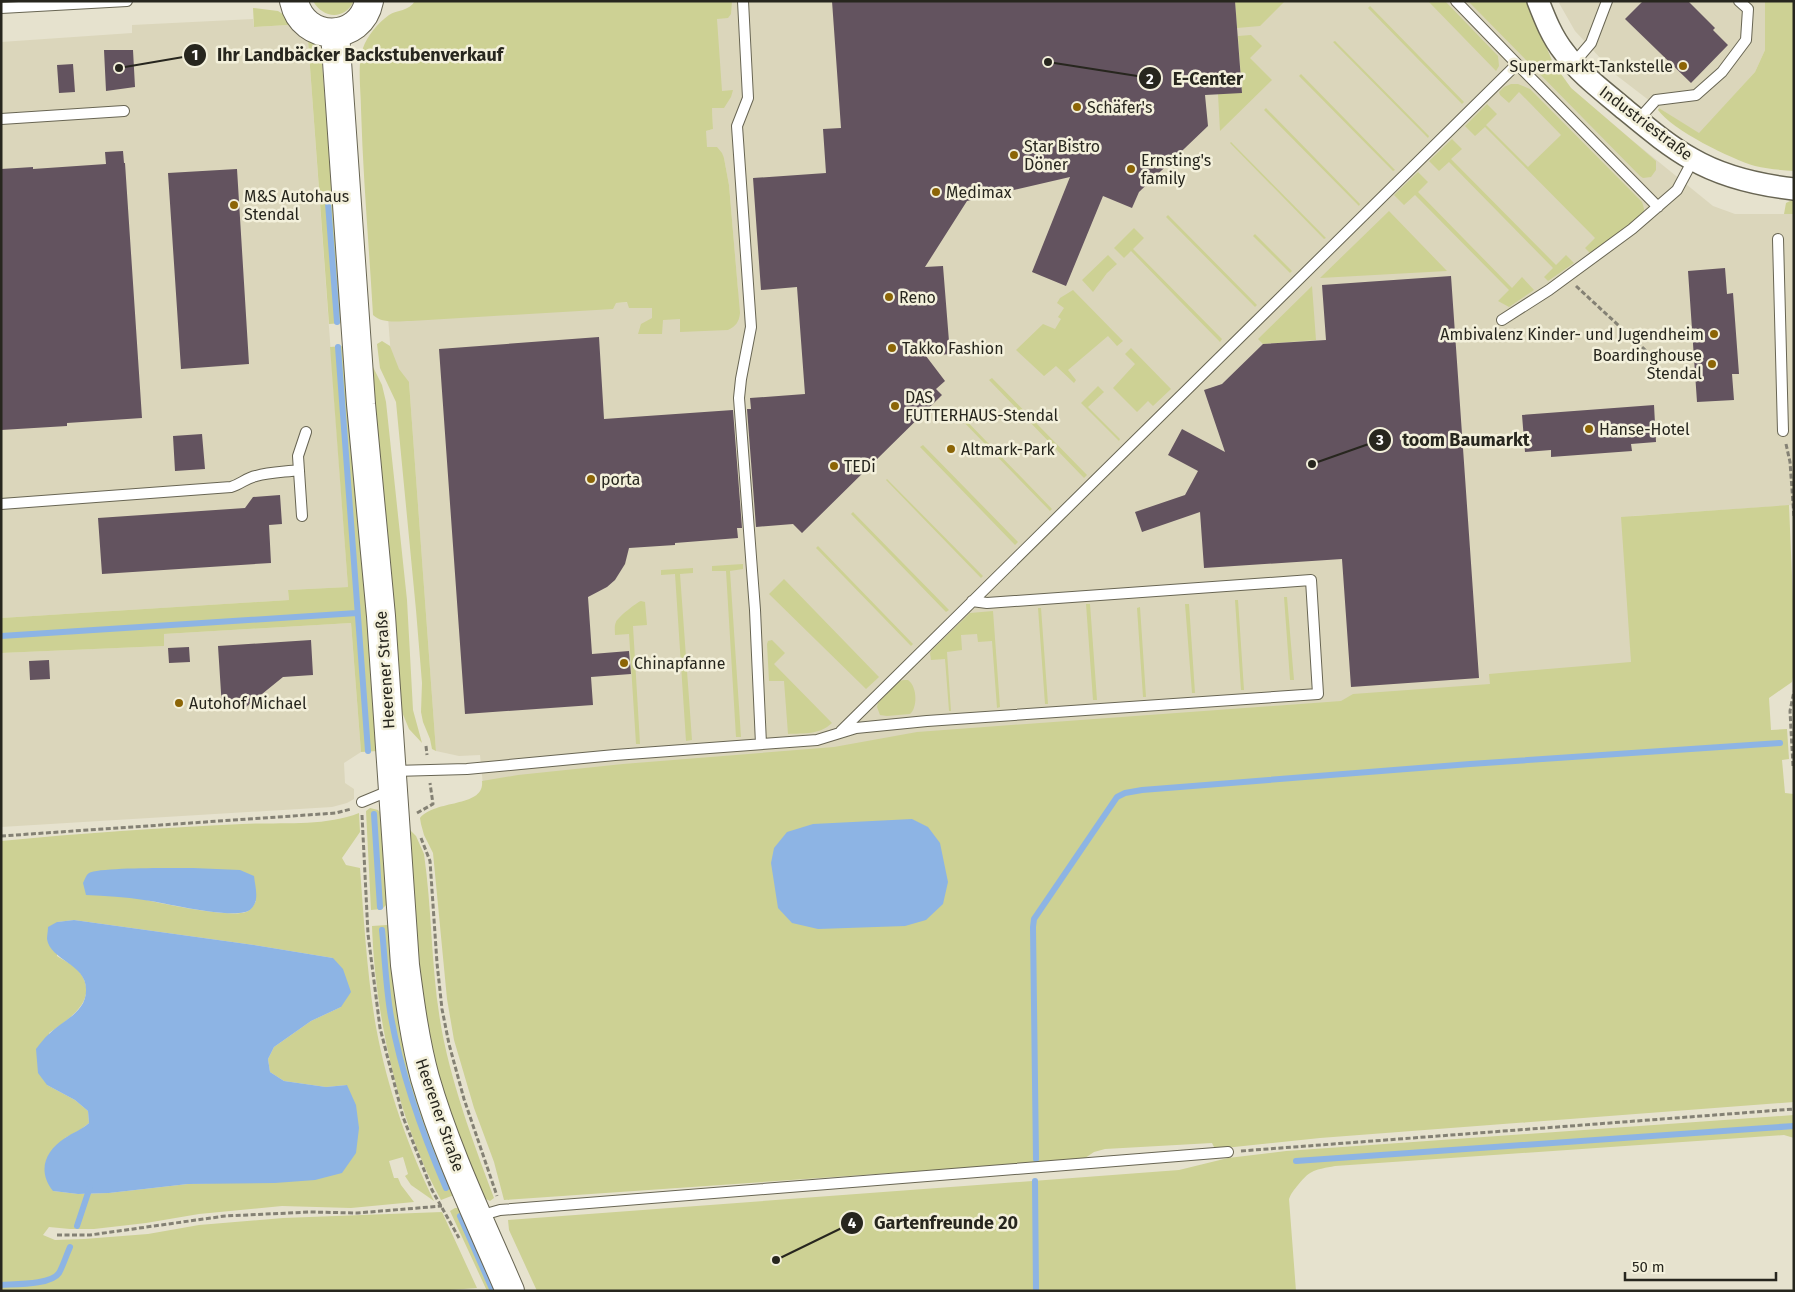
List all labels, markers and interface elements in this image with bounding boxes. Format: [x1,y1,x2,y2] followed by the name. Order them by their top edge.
[182,38,514,71] callout: Ihr Landbäcker Backstubenverkauf
[217,44,505,66] text: Ihr Landbäcker Backstubenverkauf
[192,46,198,64] text: 1
[1510,57,1673,76] place label: Supermarkt-Tankstelle
[1677,60,1689,72] marker: Supermarkt-Tankstelle
[1137,62,1253,95] callout: E-Center
[1173,68,1244,90] text: E-Center
[1146,70,1154,88] text: 2
[1596,82,1696,164] street label: Industriestraße
[1087,98,1152,117] place label: Schäfer's
[1071,101,1083,113] marker: Schäfer's
[1024,137,1100,174] place label: Star Bistro Döner
[1008,149,1020,161] marker: Star Bistro Döner
[1141,151,1211,188] place label: Ernsting's family
[1125,163,1137,175] marker: Ernsting's family
[946,183,1012,202] place label: Medimax
[930,186,942,198] marker: Medimax
[244,187,349,224] place label: M&S Autohaus Stendal
[228,199,240,211] marker: M&S Autohaus Stendal
[899,288,936,307] place label: Reno
[883,291,895,303] marker: Reno
[1440,325,1704,344] place label: Ambivalenz Kinder- und Jugendheim
[1708,328,1720,340] marker: Ambivalenz Kinder- und Jugendheim
[902,339,1004,358] place label: Takko Fashion
[886,342,898,354] marker: Takko Fashion
[1593,346,1702,383] place label: Boardinghouse Stendal
[1706,358,1718,370] marker: Boardinghouse Stendal
[905,388,1059,425] place label: DAS FUTTERHAUS-Stendal
[889,400,901,412] marker: DAS FUTTERHAUS-Stendal
[1599,420,1690,439] place label: Hanse-Hotel
[1367,423,1540,456] callout: toom Baumarkt
[1583,423,1595,435] marker: Hanse-Hotel
[1402,429,1531,451] text: toom Baumarkt
[1375,431,1384,449] text: 3
[961,440,1056,459] place label: Altmark-Park
[945,443,957,455] marker: Altmark-Park
[844,457,876,476] place label: TEDi
[828,460,840,472] marker: TEDi
[601,470,640,489] place label: porta
[585,473,597,485] marker: porta
[371,610,399,730] street label: Heerener Straße
[634,654,725,673] place label: Chinapfanne
[618,657,630,669] marker: Chinapfanne
[189,694,307,713] place label: Autohof Michael
[173,697,185,709] marker: Autohof Michael
[412,1056,468,1174] street label: Heerener Straße
[839,1206,1028,1239] callout: Gartenfreunde 20
[874,1212,1018,1234] text: Gartenfreunde 20
[848,1214,857,1232] text: 4
[1625,1250,1776,1282] scale bar
[1632,1258,1665,1276] text: 50 m

